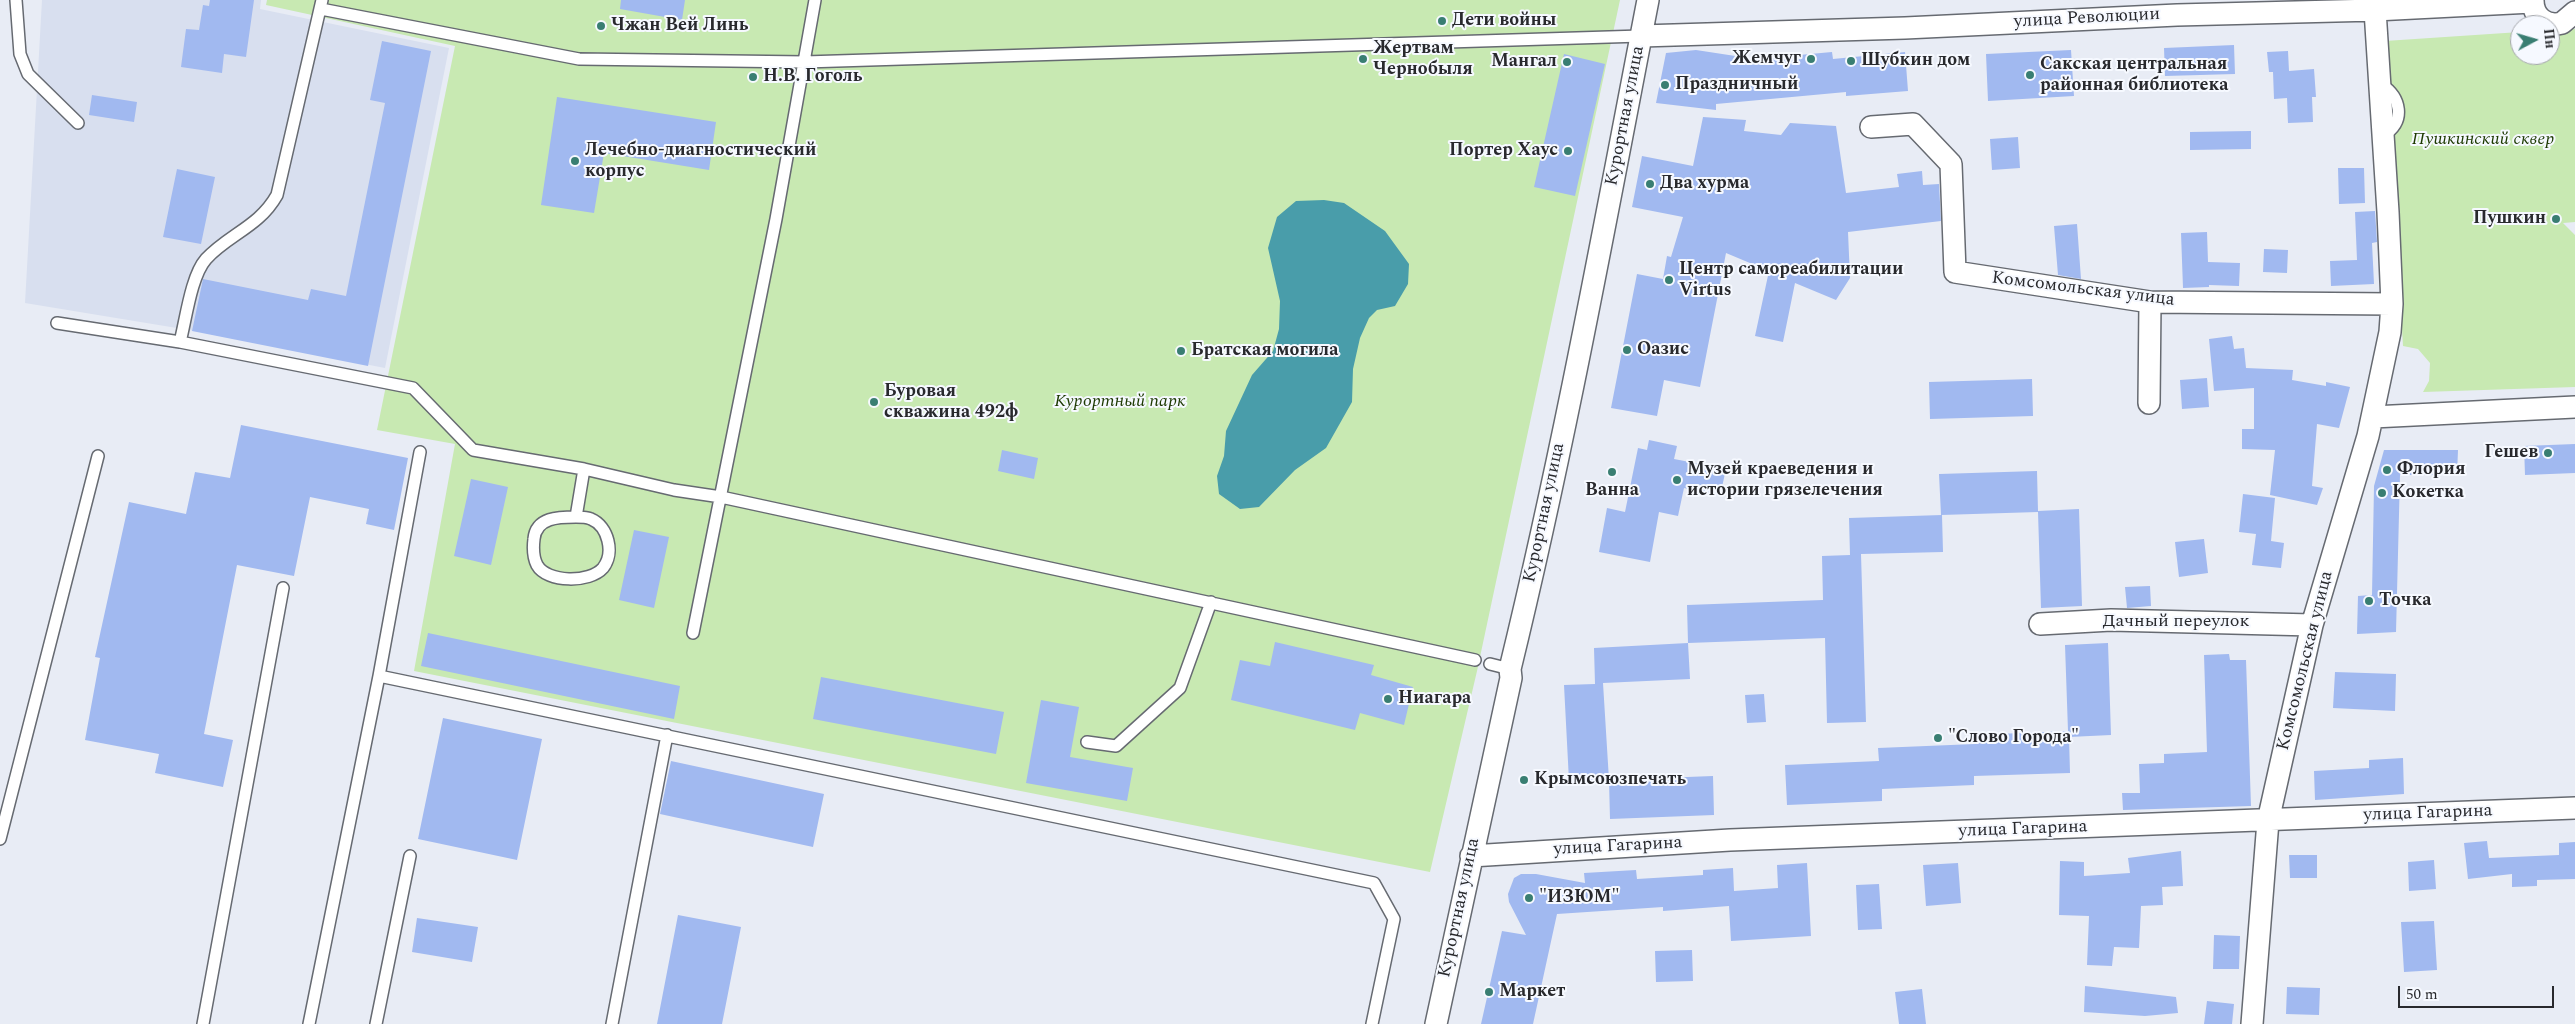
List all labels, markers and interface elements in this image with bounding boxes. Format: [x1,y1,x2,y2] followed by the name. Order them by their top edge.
[2013,4,2161,34] street label: улица Революции
[1452,10,1556,32] place label: Дети войны
[611,15,749,37] place label: Чжан Вей Линь
[1436,15,1448,27] marker: Дети войны
[2510,15,2560,65] north arrow
[595,20,607,32] marker: Чжан Вей Линь
[2538,27,2561,50] text: Пн
[1373,38,1473,80] place label: Жертвам Чернобыля
[1602,44,1650,188] street label: Курортная улица
[1732,48,1801,70] place label: Жемчуг
[1861,50,1970,72] place label: Шубкин дом
[1491,51,1557,73] place label: Мангал
[1357,53,1369,65] marker: Жертвам Чернобыля
[1805,53,1817,65] marker: Жемчуг
[2040,54,2229,96] place label: Сакская центральная районная библиотека
[1845,55,1857,67] marker: Шубкин дом
[1561,56,1573,68] marker: Мангал
[763,66,862,88] place label: Н.В. Гоголь
[2024,69,2036,81] marker: Сакская центральная районная библиотека
[747,71,759,83] marker: Н.В. Гоголь
[1675,74,1798,96] place label: Праздничный
[1659,79,1671,91] marker: Праздничный
[2412,129,2554,151] park label: Пушкинский сквер
[585,140,817,182] place label: Лечебно-диагностический корпус
[1449,140,1558,162] place label: Портер Хаус
[1562,145,1574,157] marker: Портер Хаус
[569,155,581,167] marker: Лечебно-диагностический корпус
[1660,173,1749,195] place label: Два хурма
[1644,178,1656,190] marker: Два хурма
[2473,208,2546,230] place label: Пушкин
[2550,213,2562,225] marker: Пушкин
[1679,259,1904,302] place label: Центр самореабилитации Virtus
[1990,268,2176,312] street label: Комсомольская улица
[1663,274,1675,286] marker: Центр самореабилитации Virtus
[1637,339,1689,361] place label: Оазис
[1191,340,1339,362] place label: Братская могила
[1621,344,1633,356] marker: Оазис
[1175,345,1187,357] marker: Братская могила
[884,381,1018,424] place label: Буровая скважина 492ф
[1054,391,1186,413] park label: Курортный парк
[868,396,880,408] marker: Буровая скважина 492ф
[1520,441,1570,585] street label: Курортная улица
[2484,442,2538,464] place label: Гешев
[2542,447,2554,459] marker: Гешев
[1687,459,1883,502] place label: Музей краеведения и истории грязелечения
[2397,459,2465,481] place label: Флория
[2381,464,2393,476] marker: Флория
[1606,466,1618,478] marker: Ванна
[1671,474,1683,486] marker: Музей краеведения и истории грязелечения
[1585,480,1639,502] place label: Ванна
[2392,482,2464,504] place label: Кокетка
[2376,487,2388,499] marker: Кокетка
[2273,569,2339,753] street label: Комсомольская улица
[2379,590,2431,612] place label: Точка
[2363,595,2375,607] marker: Точка
[2102,611,2250,633] street label: Дачный переулок
[1398,688,1471,710] place label: Ниагара
[1382,693,1394,705] marker: Ниагара
[1948,727,2079,749] place label: "Слово Города"
[1932,732,1944,744] marker: "Слово Города"
[1534,769,1686,791] place label: Крымсоюзпечать
[1518,774,1530,786] marker: Крымсоюзпечать
[2363,801,2493,827] street label: улица Гагарина
[1958,817,2088,843] street label: улица Гагарина
[1553,833,1683,861] street label: улица Гагарина
[1435,836,1485,980] street label: Курортная улица
[1539,887,1620,909] place label: "ИЗЮМ"
[1523,892,1535,904] marker: "ИЗЮМ"
[2400,976,2556,1008] scale bar
[1499,981,1565,1003] place label: Маркет
[2406,983,2438,1006] text: 50 m
[1483,986,1495,998] marker: Маркет

